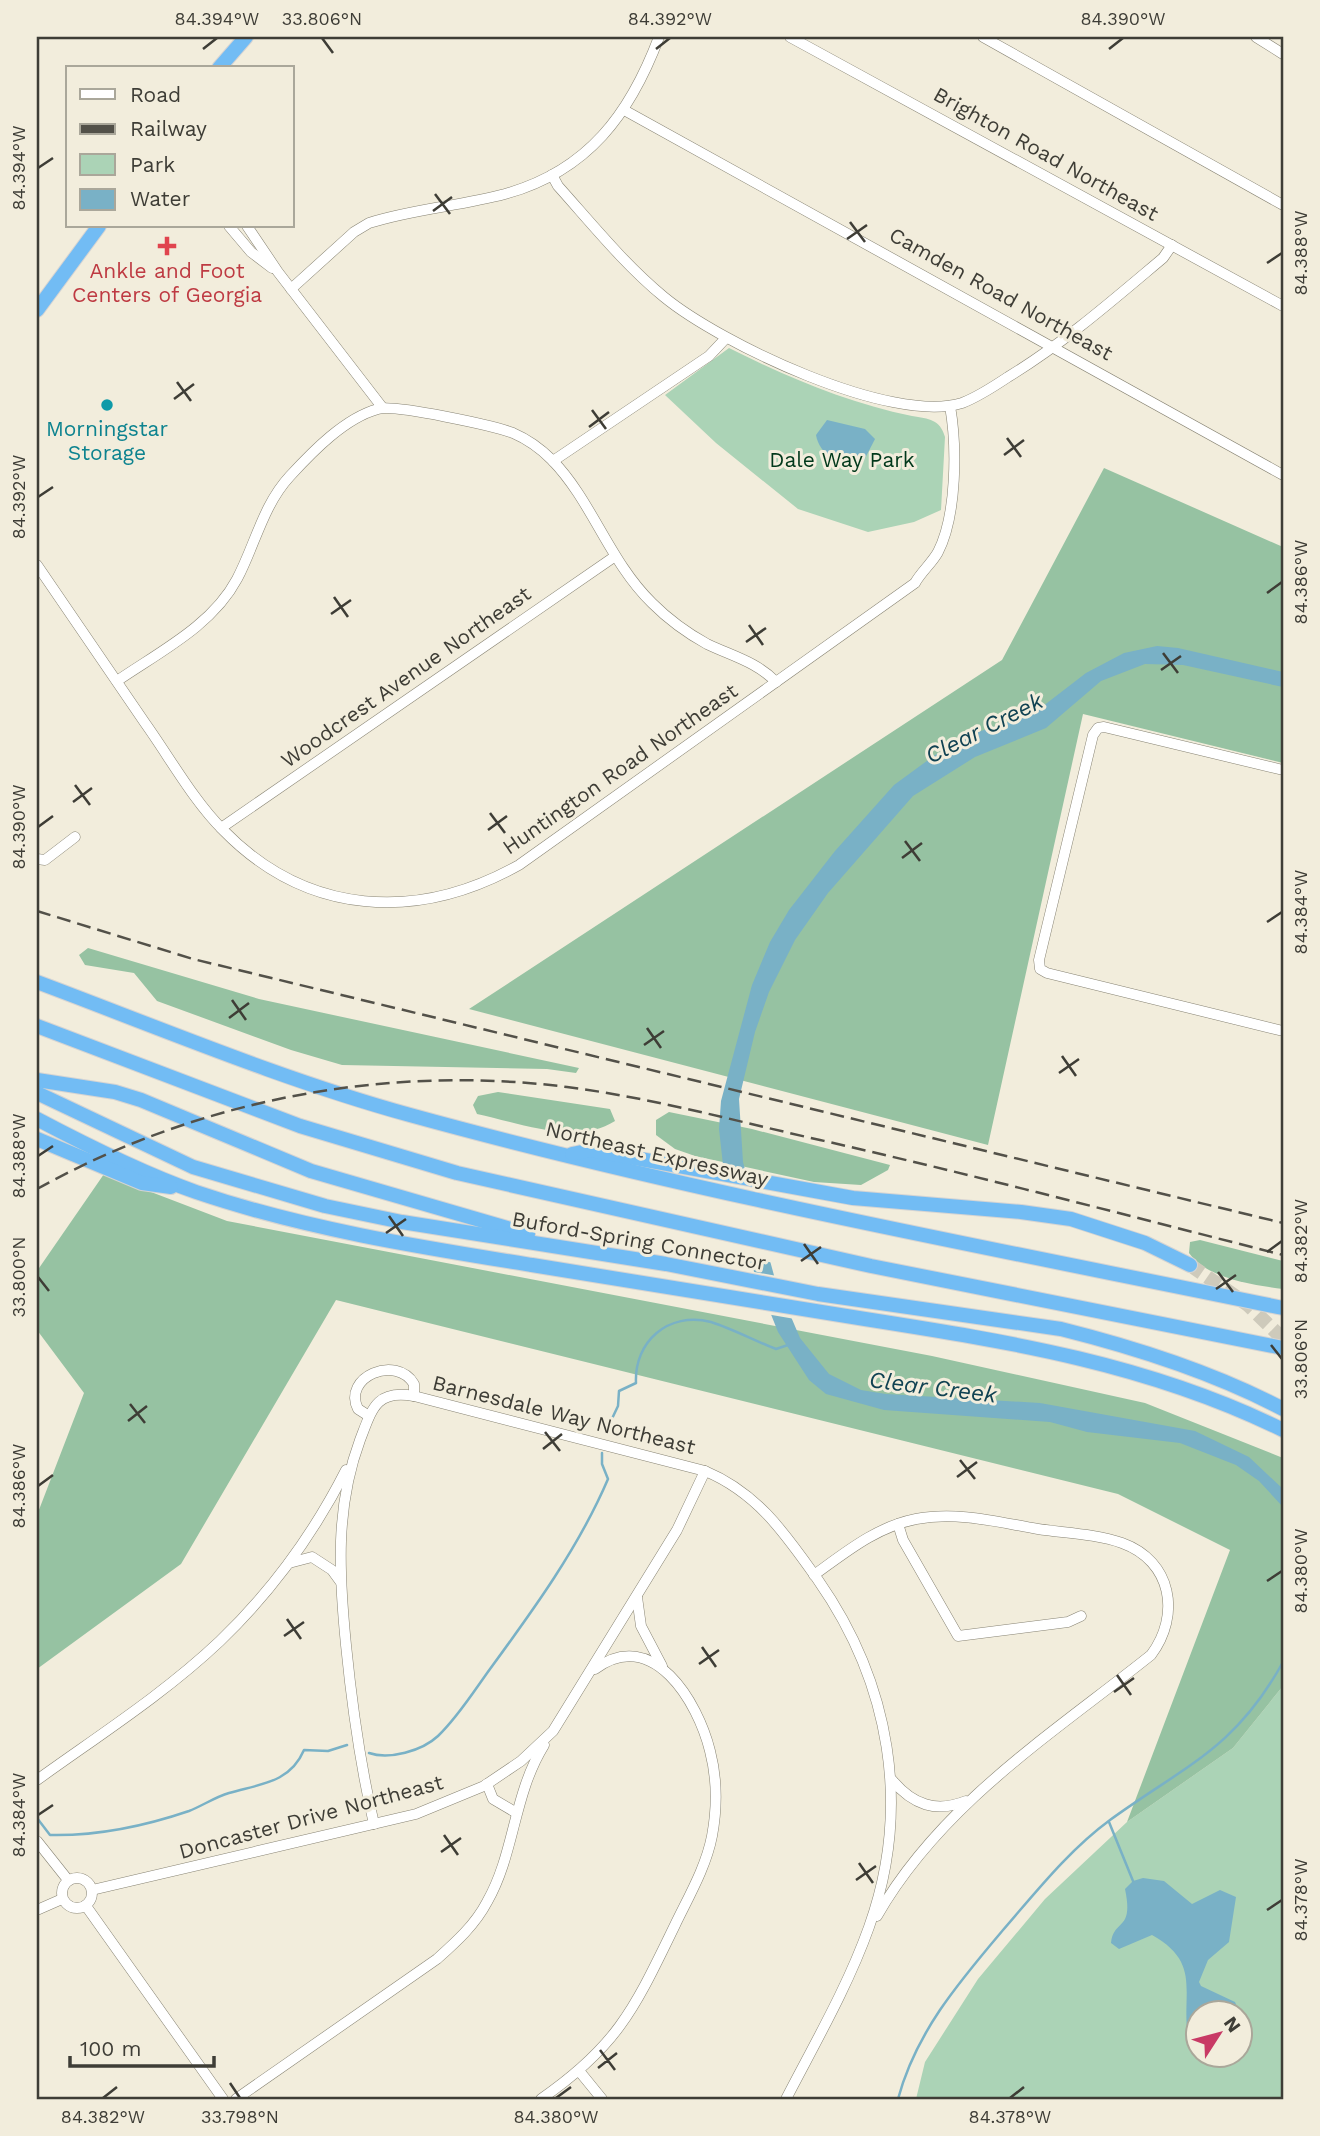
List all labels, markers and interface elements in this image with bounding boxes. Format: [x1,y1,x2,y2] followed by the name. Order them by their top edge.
[175,8,259,29] text: 84.394°W
[282,8,362,29] text: 33.806°N
[628,8,712,29] text: 84.392°W
[1080,8,1166,29] text: 84.390°W
[66,66,294,228] legend
[929,81,1163,226] street label: Brighton Road Northeast
[130,82,181,107] text: Road
[130,116,207,141] text: Railway
[8,126,29,210] text: 84.394°W
[130,152,175,177] text: Park
[130,186,191,211] text: Water
[1290,211,1311,295] text: 84.388°W
[885,222,1118,366] street label: Camden Road Northeast
[157,236,177,256] marker: Ankle and Foot Centers of Georgia
[72,258,262,307] place label: Ankle and Foot Centers of Georgia
[99,397,115,413] marker: Morningstar Storage
[46,416,168,465] place label: Morningstar Storage
[769,447,915,472] park label: Dale Way Park
[8,455,29,539] text: 84.392°W
[1290,540,1311,624] text: 84.386°W
[276,580,536,773] street label: Woodcrest Avenue Northeast
[497,678,742,859] street label: Huntington Road Northeast
[921,687,1049,770] water label: Clear Creek
[8,784,29,870] text: 84.390°W
[1290,870,1311,954] text: 84.384°W
[8,1114,29,1198] text: 84.388°W
[543,1116,771,1191] street label: Northeast Expressway
[1290,1199,1311,1283] text: 84.382°W
[510,1206,769,1275] street label: Buford-Spring Connector
[8,1237,29,1317] text: 33.800°N
[1290,1319,1311,1399] text: 33.806°N
[868,1366,1000,1409] water label: Clear Creek
[430,1370,698,1459] street label: Barnesdale Way Northeast
[8,1444,29,1528] text: 84.386°W
[1290,1528,1311,1614] text: 84.380°W
[176,1769,446,1864] street label: Doncaster Drive Northeast
[8,1773,29,1857] text: 84.384°W
[1290,1859,1311,1941] text: 84.378°W
[1184,2000,1254,2070] north arrow
[1219,2012,1246,2037] text: N
[70,2024,214,2068] scale bar
[80,2036,142,2061] text: 100 m
[61,2106,145,2127] text: 84.382°W
[201,2106,279,2127] text: 33.798°N
[513,2106,599,2127] text: 84.380°W
[969,2106,1051,2127] text: 84.378°W

